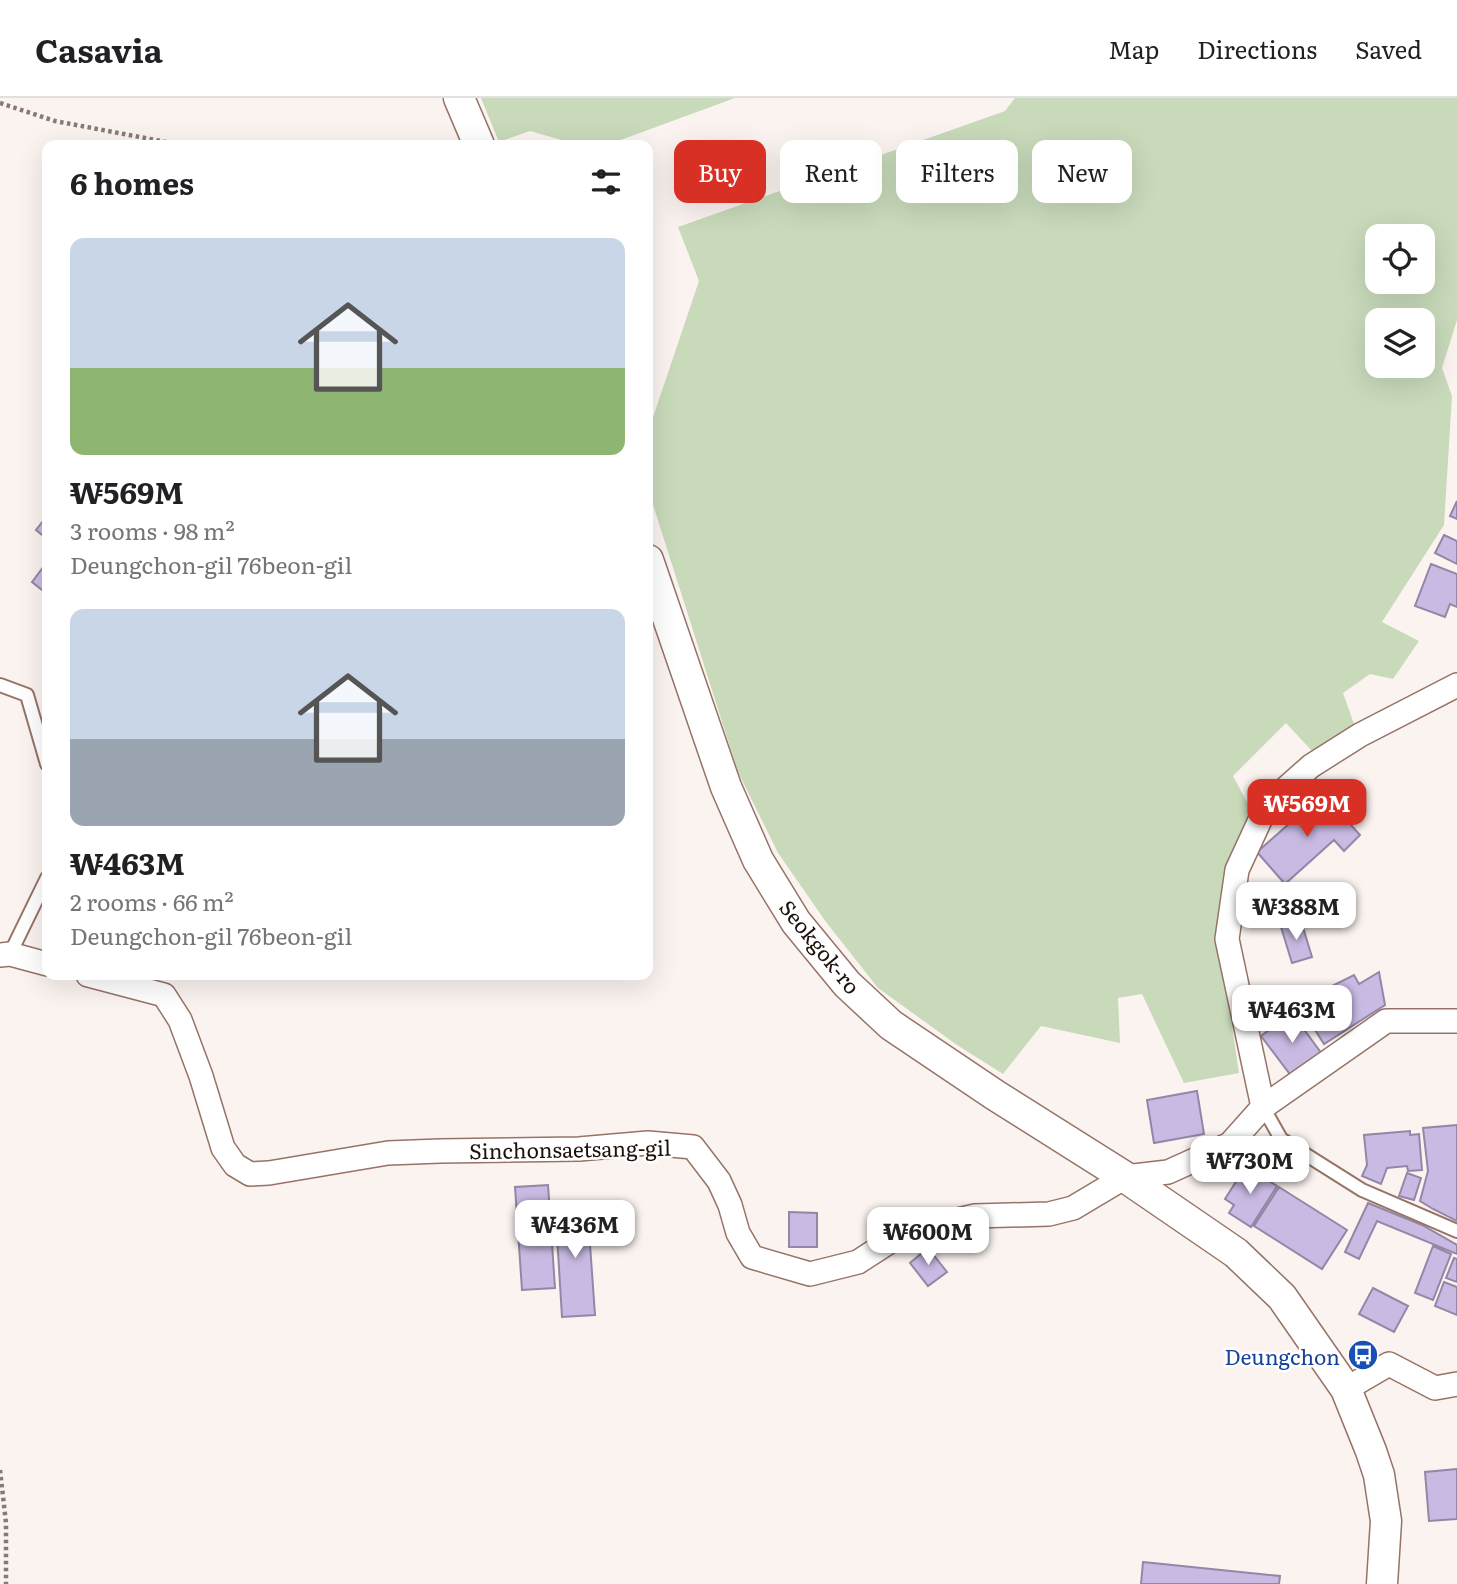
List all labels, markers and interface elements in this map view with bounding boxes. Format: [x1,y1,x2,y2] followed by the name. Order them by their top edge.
[35,24,163,73] text: Casavia
[1108,31,1159,66] text: Map
[1197,31,1317,66] text: Directions
[1355,31,1422,66] text: Saved
[674,140,766,203] chip: Buy
[780,140,882,203] chip: Rent
[896,140,1018,203] chip: Filters
[1032,140,1132,203] chip: New
[70,160,194,204] text: 6 homes
[587,163,625,201] icon: filters
[1365,224,1435,378] map controls
[1365,224,1435,294] button: locate
[285,284,411,410] icon: home
[1365,308,1435,378] button: layers
[70,469,184,513] text: ₩569M
[70,513,235,547] text: 3 rooms · 98 m²
[70,547,352,581] text: Deungchon-gil 76beon-gil
[285,655,411,781] icon: home
[1258,780,1356,839] pin: ₩569M
[1263,785,1351,819] text: ₩569M
[70,840,185,884] text: ₩463M
[1247,882,1345,942] pin: ₩388M
[70,884,234,918] text: 2 rooms · 66 m²
[1252,888,1340,922] text: ₩388M
[773,892,869,1000] street label: Seokgok-ro
[70,918,352,952] text: Deungchon-gil 76beon-gil
[1243,986,1341,1045] pin: ₩463M
[1248,991,1336,1025] text: ₩463M
[469,1131,671,1165] street label: Sinchonsaetsang-gil
[1201,1136,1299,1196] pin: ₩730M
[1206,1142,1294,1176] text: ₩730M
[526,1200,624,1260] pin: ₩436M
[531,1206,619,1240] text: ₩436M
[879,1208,977,1267] pin: ₩600M
[883,1213,973,1247] text: ₩600M
[1346,1338,1380,1372] bus stop icon: Deungchon
[1225,1340,1340,1371] place label: Deungchon

